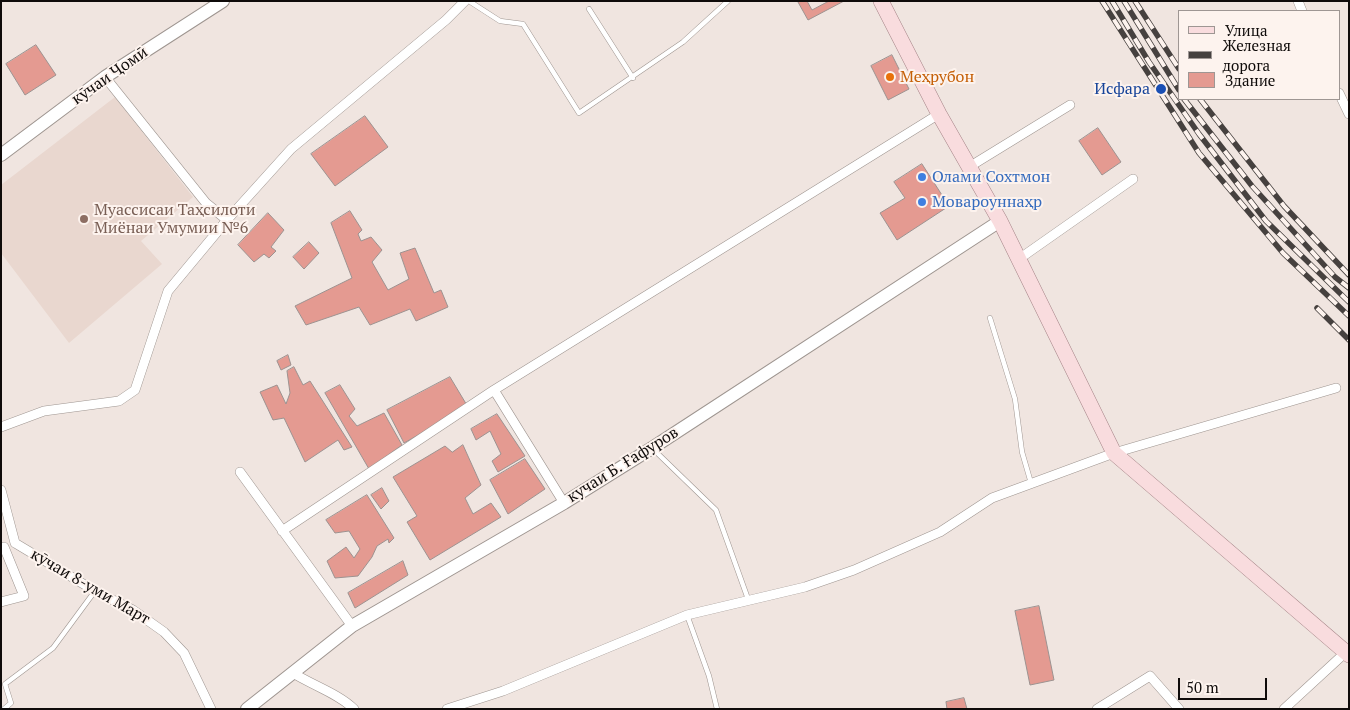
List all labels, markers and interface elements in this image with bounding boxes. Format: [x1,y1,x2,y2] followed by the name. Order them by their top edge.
[1178,10,1340,100] legend
[1225,20,1268,40] text: Улица
[1222,35,1291,75] text: Железная дорога
[68,43,152,109] street label: кӯчаи Ҷомӣ
[900,67,974,87] place label: Меҳрубон
[1225,70,1275,90] text: Здание
[884,71,896,83] marker: Меҳрубон
[1094,79,1150,99] place label: Исфара
[1154,82,1168,96] marker: Исфара
[932,167,1050,187] place label: Олами Сохтмон
[916,171,928,183] marker: Олами Сохтмон
[932,192,1042,212] place label: Мовароуннаҳр
[916,196,928,208] marker: Мовароуннаҳр
[94,200,256,238] place label: Муассисаи Таҳсилоти Миёнаи Умумии №6
[78,213,90,225] marker: Муассисаи Таҳсилоти Миёнаи Умумии №6
[564,423,682,507] street label: кучаи Б. Ғафуров
[27,545,153,629] street label: кӯчаи 8-уми Март
[1180,668,1269,700] scale bar
[1186,677,1219,697] text: 50 m

